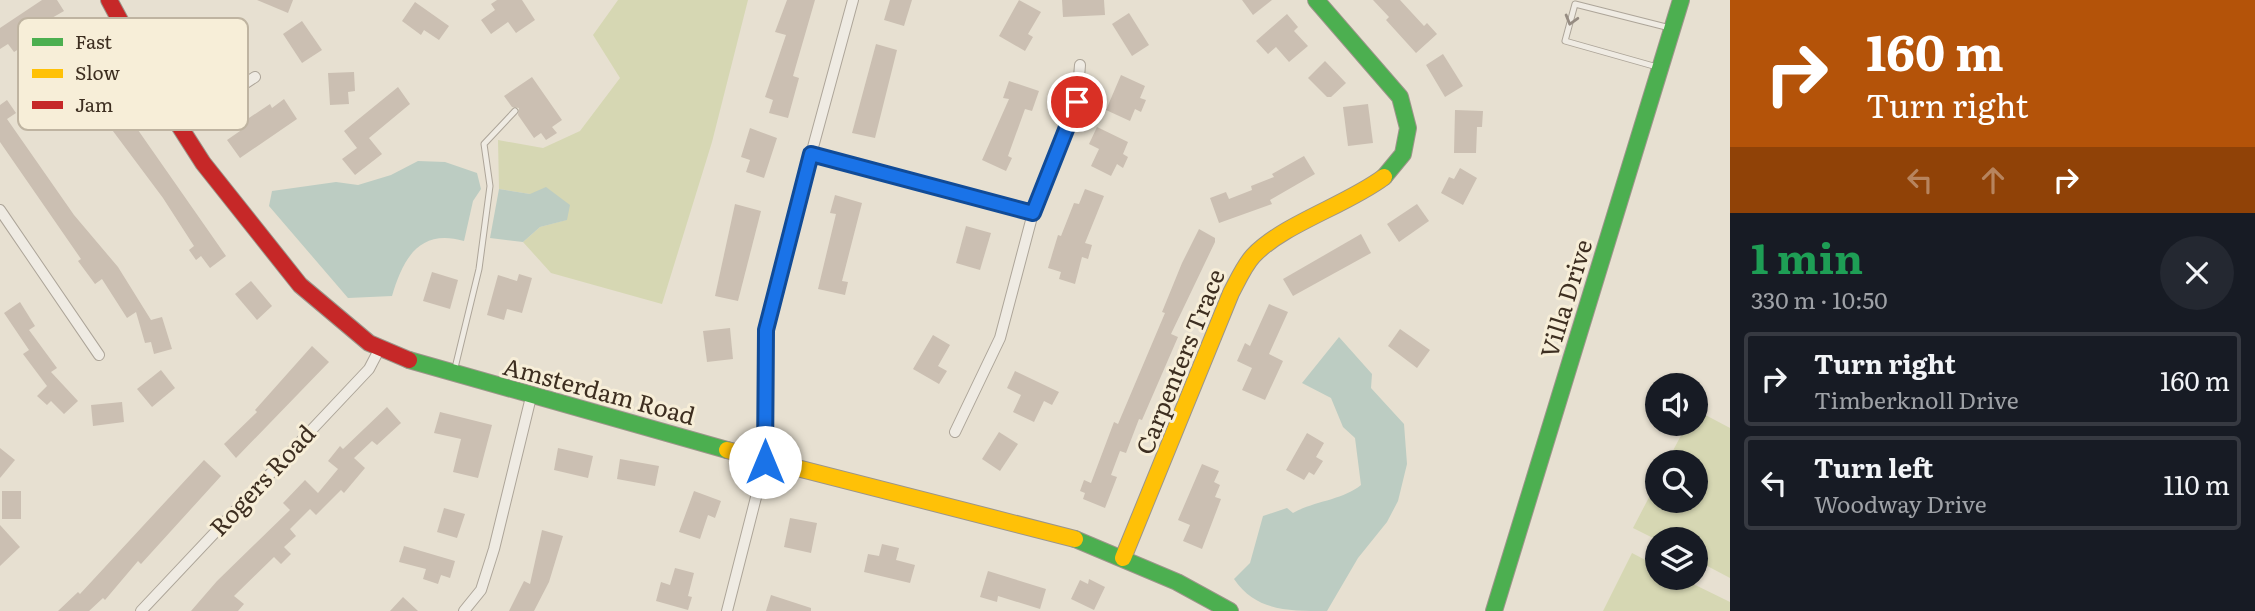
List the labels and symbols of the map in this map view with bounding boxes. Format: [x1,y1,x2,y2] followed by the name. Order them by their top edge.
[1565,14,1579,26] one-way arrow
[18,18,248,130] legend
[75,27,112,55] text: Fast
[75,58,120,86] text: Slow
[1047,72,1107,132] pin
[75,90,113,118] text: Jam
[1530,235,1599,362] street label: Villa Drive
[1126,263,1232,459] street label: Carpenters Trace
[500,347,700,432] street label: Amsterdam Road
[200,416,322,543] street label: Rogers Road
[728,425,802,499] position arrow

